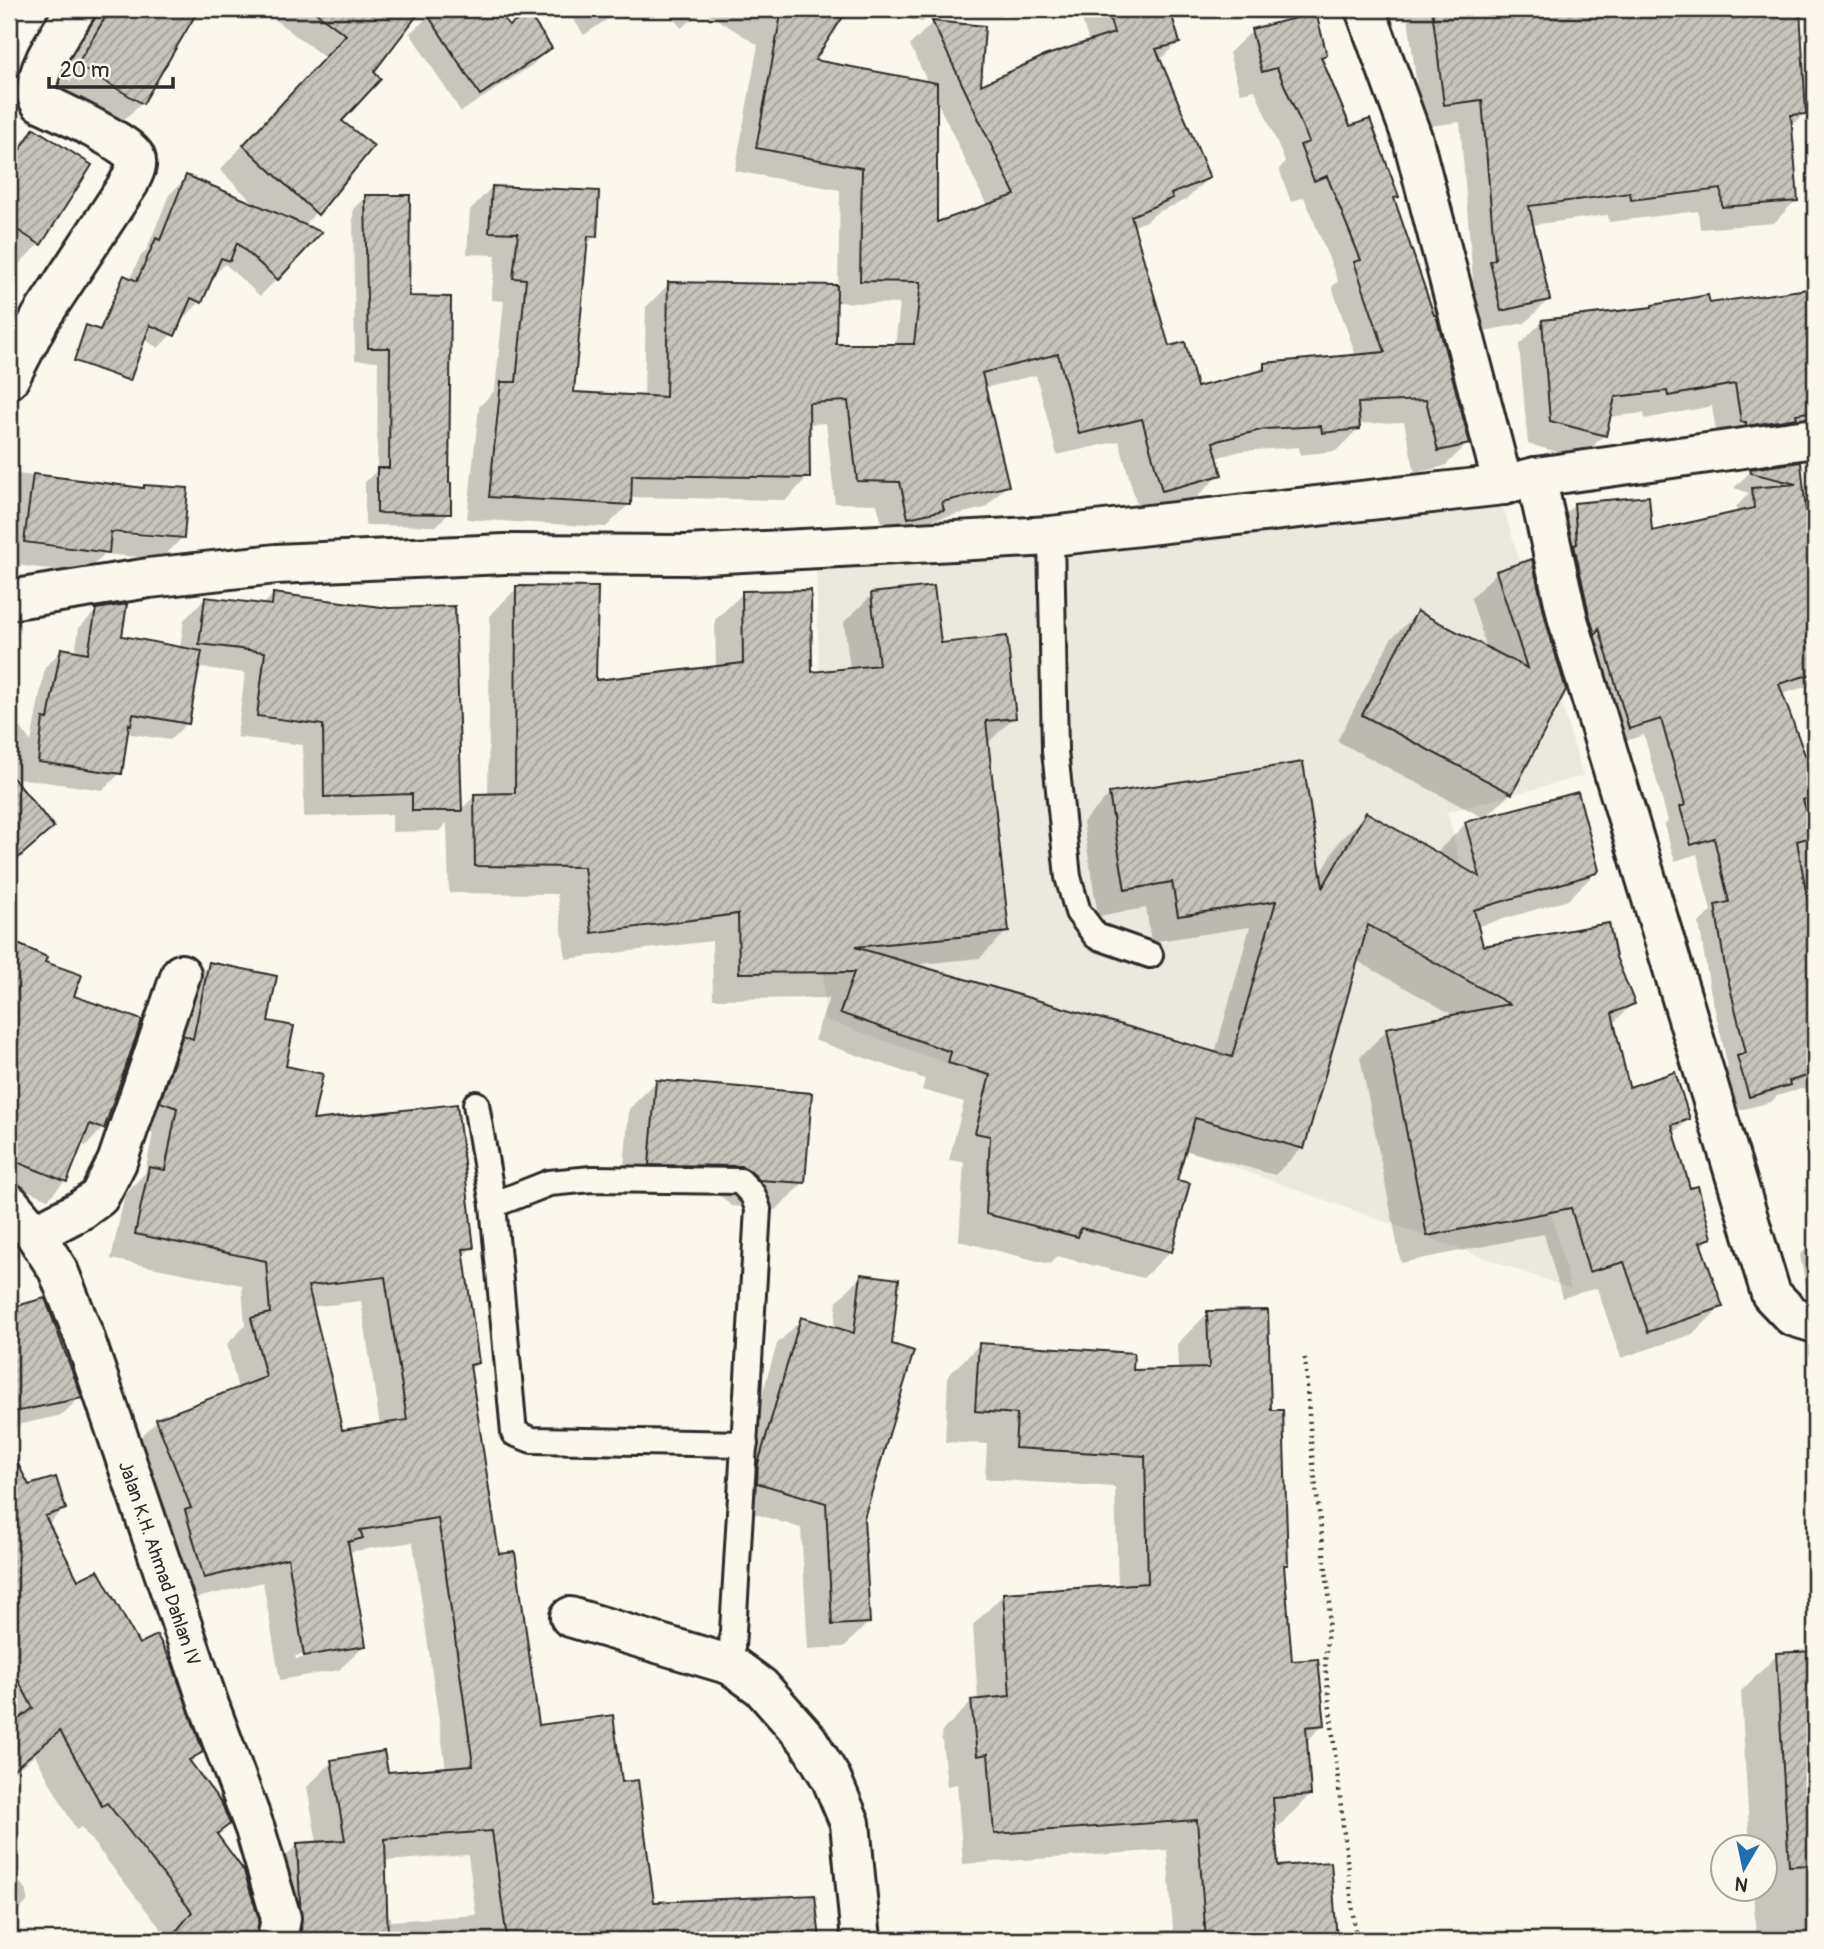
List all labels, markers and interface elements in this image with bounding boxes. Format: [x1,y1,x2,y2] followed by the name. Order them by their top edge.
[49,46,173,90] scale bar
[60,57,109,84] text: 20 m
[113,1458,205,1669] street label: Jalan K.H. Ahmad Dahlan IV
[1708,1834,1778,1904] north arrow
[1733,1871,1750,1897] text: N

